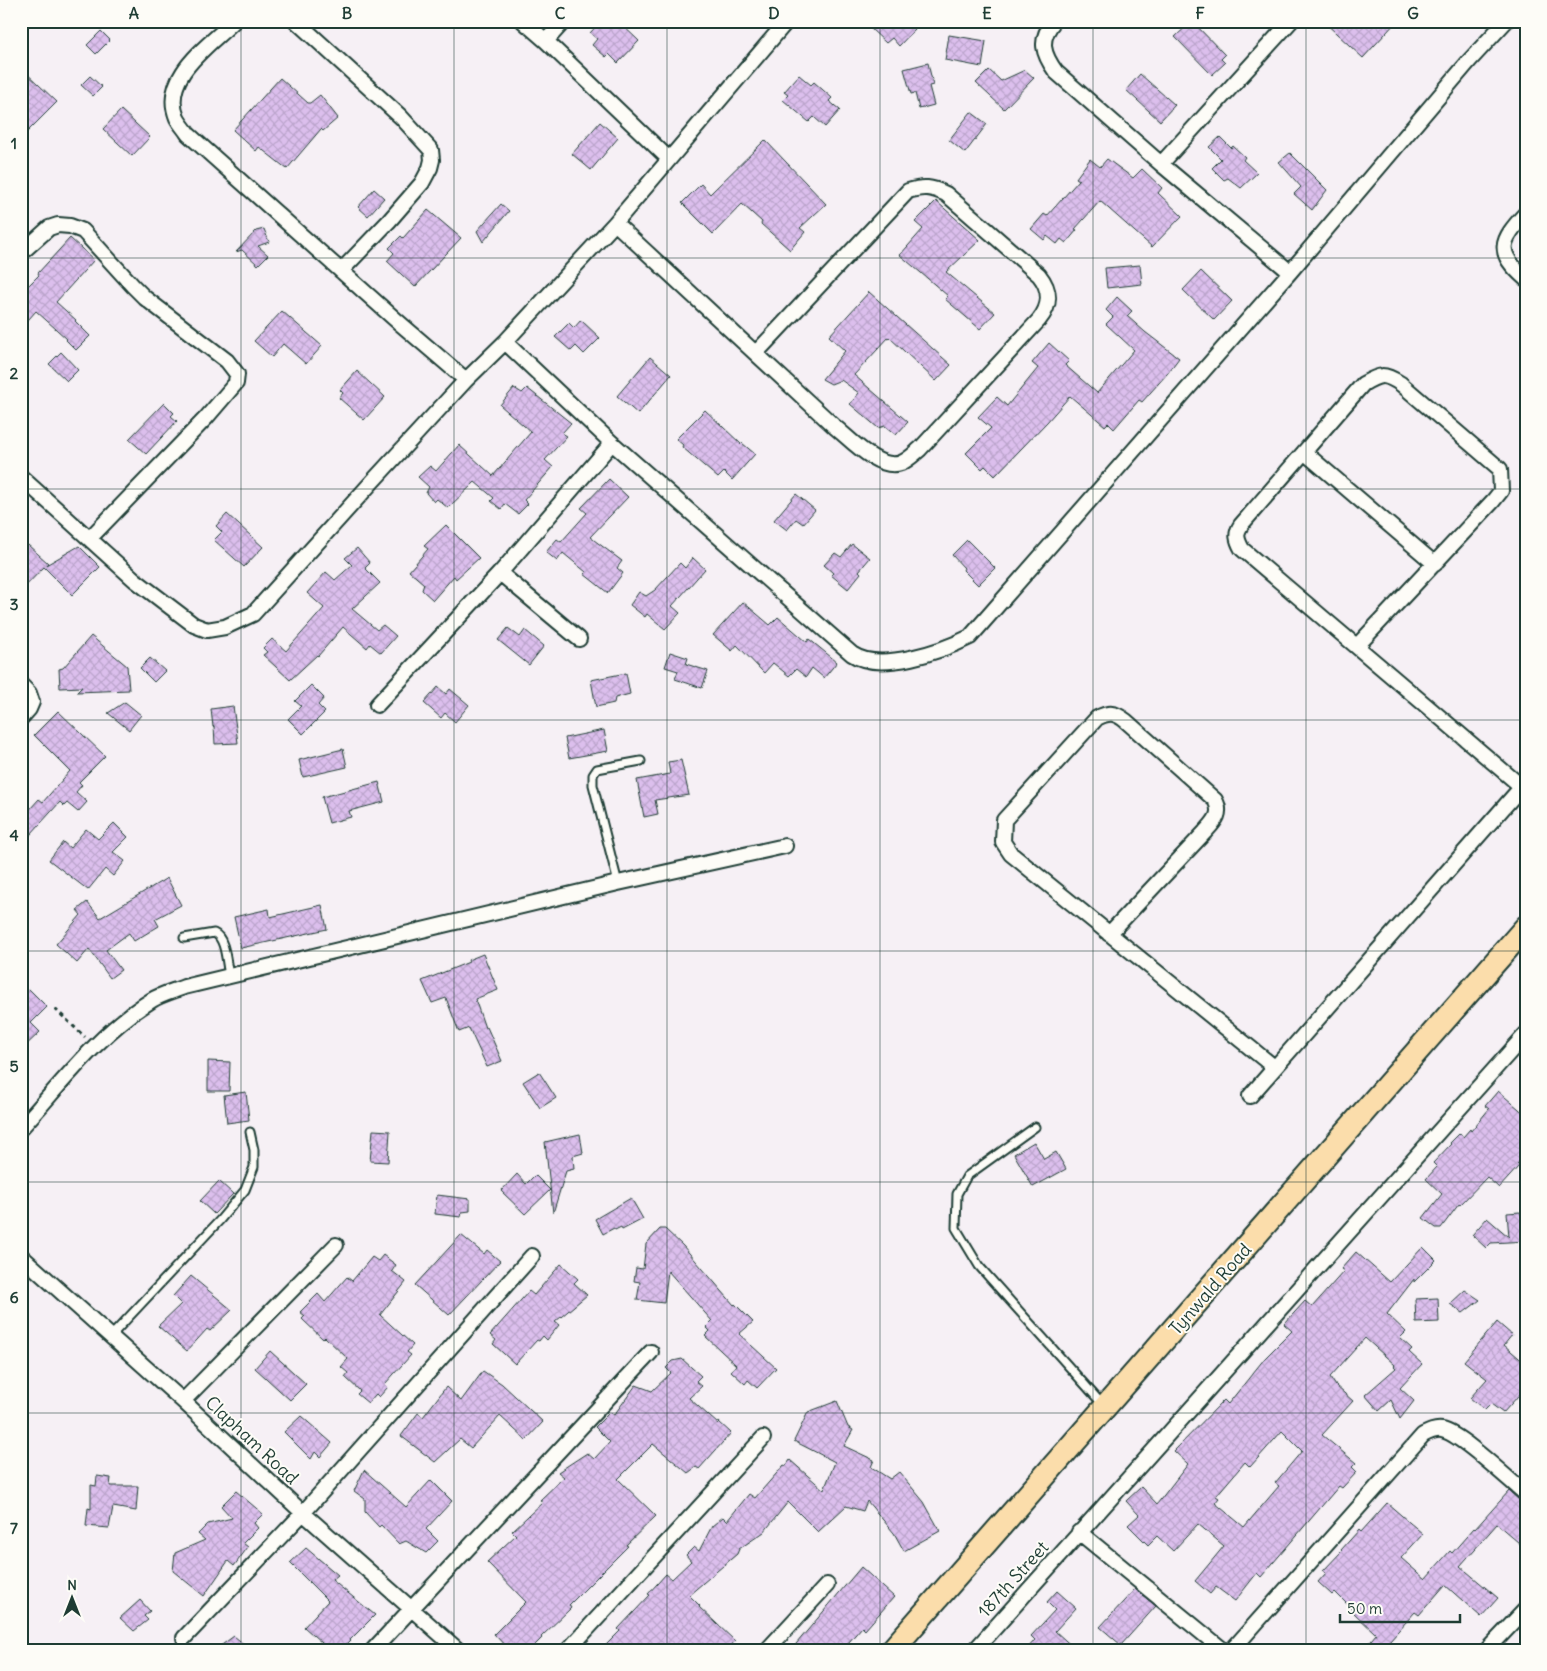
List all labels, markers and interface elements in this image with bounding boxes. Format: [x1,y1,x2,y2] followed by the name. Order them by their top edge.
[129,3,139,23] text: A
[342,3,353,23] text: B
[555,3,566,23] text: C
[768,3,780,23] text: D
[982,3,992,23] text: E
[1195,3,1205,23] text: F
[1407,3,1419,23] text: G
[11,133,17,153] text: 1
[10,363,19,383] text: 2
[9,594,19,614] text: 3
[9,825,19,845] text: 4
[9,1056,19,1076] text: 5
[1164,1238,1256,1340] street label: Tynwald Road
[9,1287,19,1307] text: 6
[201,1391,304,1489] street label: Clapham Road
[10,1518,18,1538] text: 7
[973,1536,1053,1622] street label: 187th Street
[48,1574,98,1624] north arrow
[67,1576,77,1594] text: N
[1340,1591,1460,1623] scale bar
[1347,1599,1382,1618] text: 50 m

